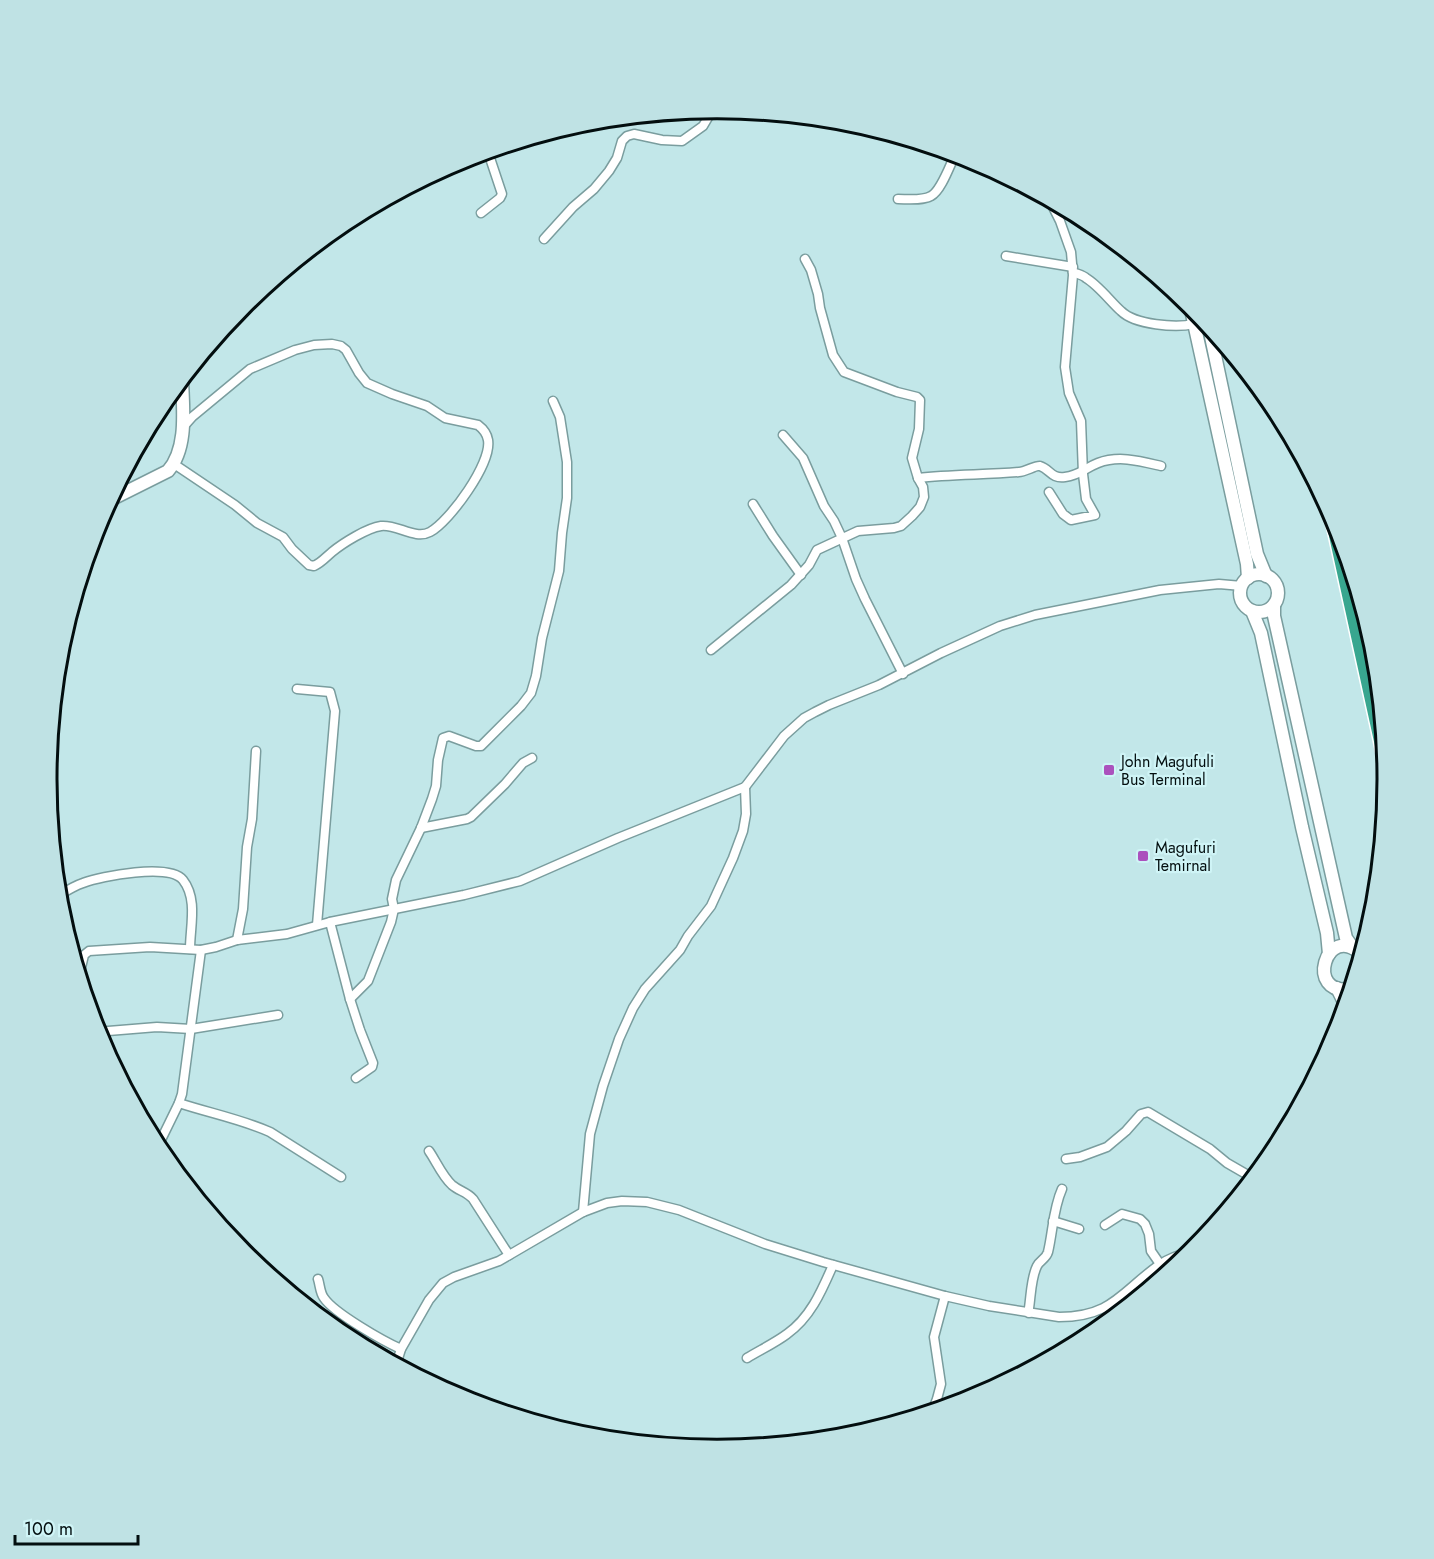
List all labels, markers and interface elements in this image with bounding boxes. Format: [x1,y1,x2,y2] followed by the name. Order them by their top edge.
[1119,750,1214,791] place label: John Magufuli Bus Terminal
[1102,763,1116,777] marker: John Magufuli Bus Terminal
[1155,836,1216,877] place label: Magufuri Temirnal
[1136,849,1150,863] marker: Magufuri Temirnal
[15,1508,138,1546] scale bar
[24,1516,73,1542] text: 100 m

